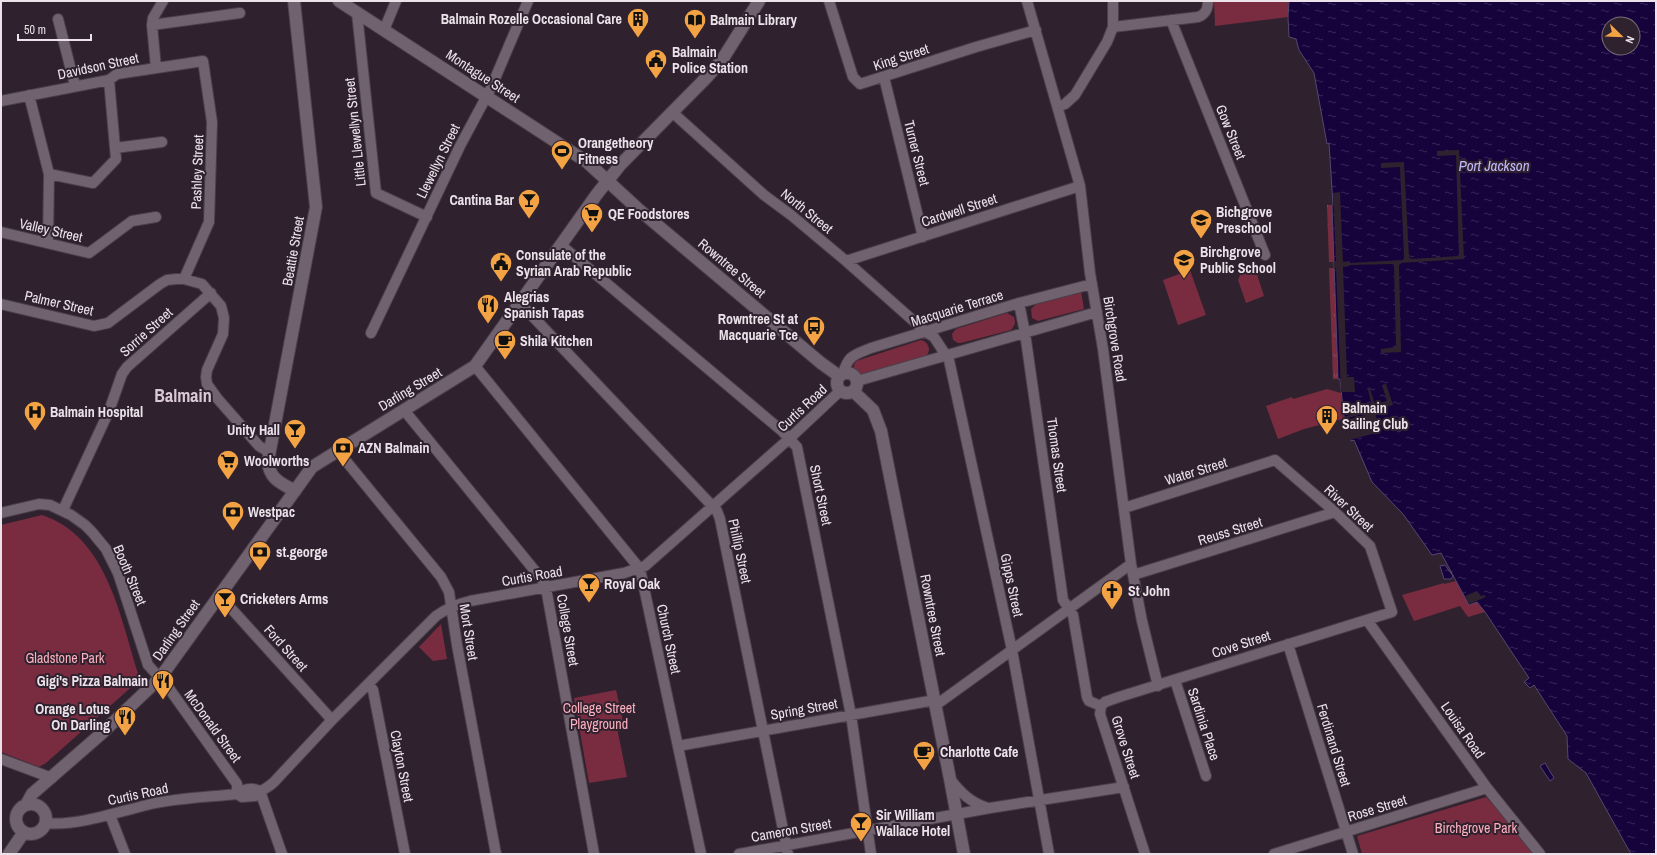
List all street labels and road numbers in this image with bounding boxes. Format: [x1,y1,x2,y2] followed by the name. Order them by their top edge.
[871,40,931,74] street label: King Street
[443,45,523,107] street label: Montague Street
[56,49,140,83] street label: Davidson Street
[340,77,370,187] street label: Little Llewellyn Street
[1212,102,1250,162] street label: Gow Street
[900,118,934,188] street label: Turner Street
[412,121,464,201] street label: Llewellyn Street
[187,134,207,210] street label: Pashley Street
[777,185,837,237] street label: North Street
[919,189,999,231] street label: Cardwell Street
[18,214,84,246] street label: Valley Street
[278,215,308,287] street label: Beattie Street
[694,234,770,302] street label: Rowntree Street
[909,285,1005,331] street label: Macquarie Terrace
[23,286,95,320] street label: Palmer Street
[1099,295,1131,383] street label: Birchgrove Road
[116,304,176,360] street label: Sorrie Street
[375,363,445,415] street label: Darling Street
[773,381,831,435] street label: Curtis Road
[1043,416,1071,494] street label: Thomas Street
[1163,453,1229,489] street label: Water Street
[806,463,836,527] street label: Short Street
[1320,481,1378,535] street label: River Street
[1196,513,1264,549] street label: Reuss Street
[724,517,756,585] street label: Phillip Street
[109,542,151,608] street label: Booth Street
[996,552,1028,618] street label: Gipps Street
[500,562,564,590] street label: Curtis Road
[916,573,950,657] street label: Rowntree Street
[553,593,583,667] street label: College Street
[148,596,204,664] street label: Darling Street
[653,602,685,676] street label: Church Street
[456,603,482,661] street label: Mort Street
[260,621,312,675] street label: Ford Street
[1209,626,1273,662] street label: Cove Street
[1184,685,1224,763] street label: Sardinia Place
[181,686,245,766] street label: McDonald Street
[769,694,839,724] street label: Spring Street
[1437,698,1489,762] street label: Louisa Road
[1313,701,1355,789] street label: Ferdinand Street
[1107,713,1145,781] street label: Grove Street
[386,729,418,803] street label: Clayton Street
[106,779,170,809] street label: Curtis Road
[1345,791,1409,825] street label: Rose Street
[750,814,832,846] street label: Cameron Street

